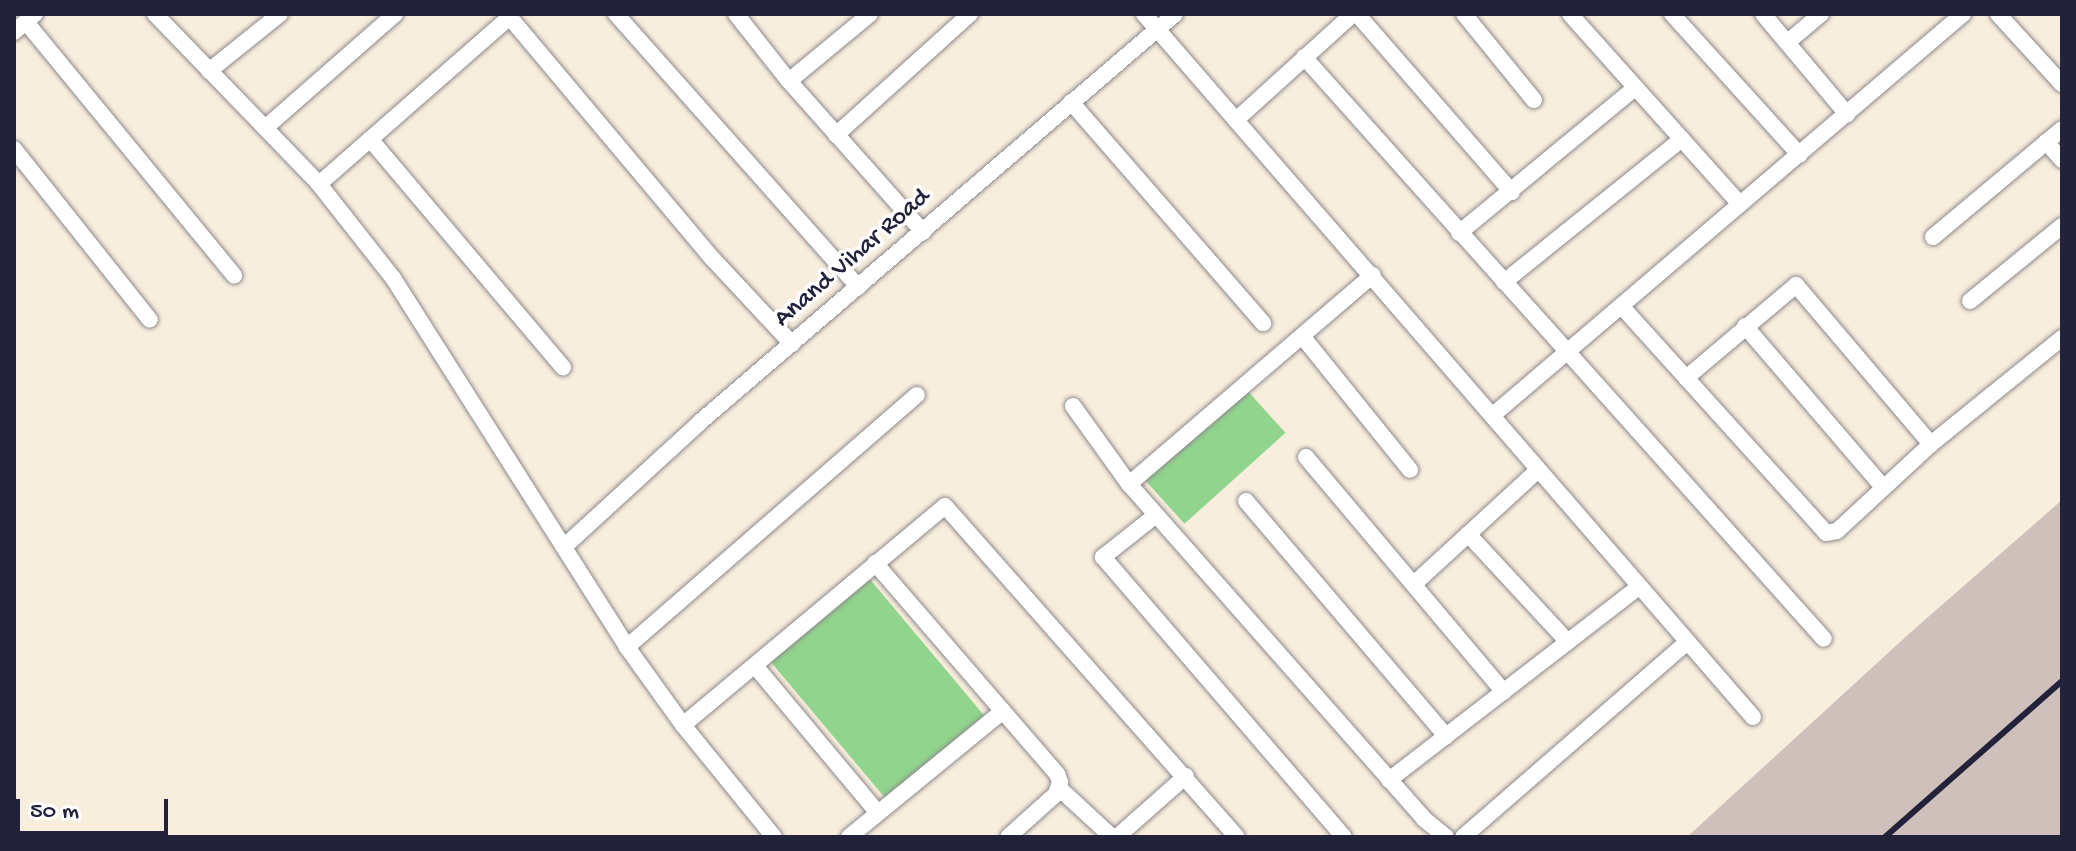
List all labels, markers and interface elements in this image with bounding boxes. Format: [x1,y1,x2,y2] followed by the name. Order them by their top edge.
[769,183,937,335] street label: Anand Vihar Road
[20,783,172,833] scale bar
[30,798,79,827] text: 50 m

